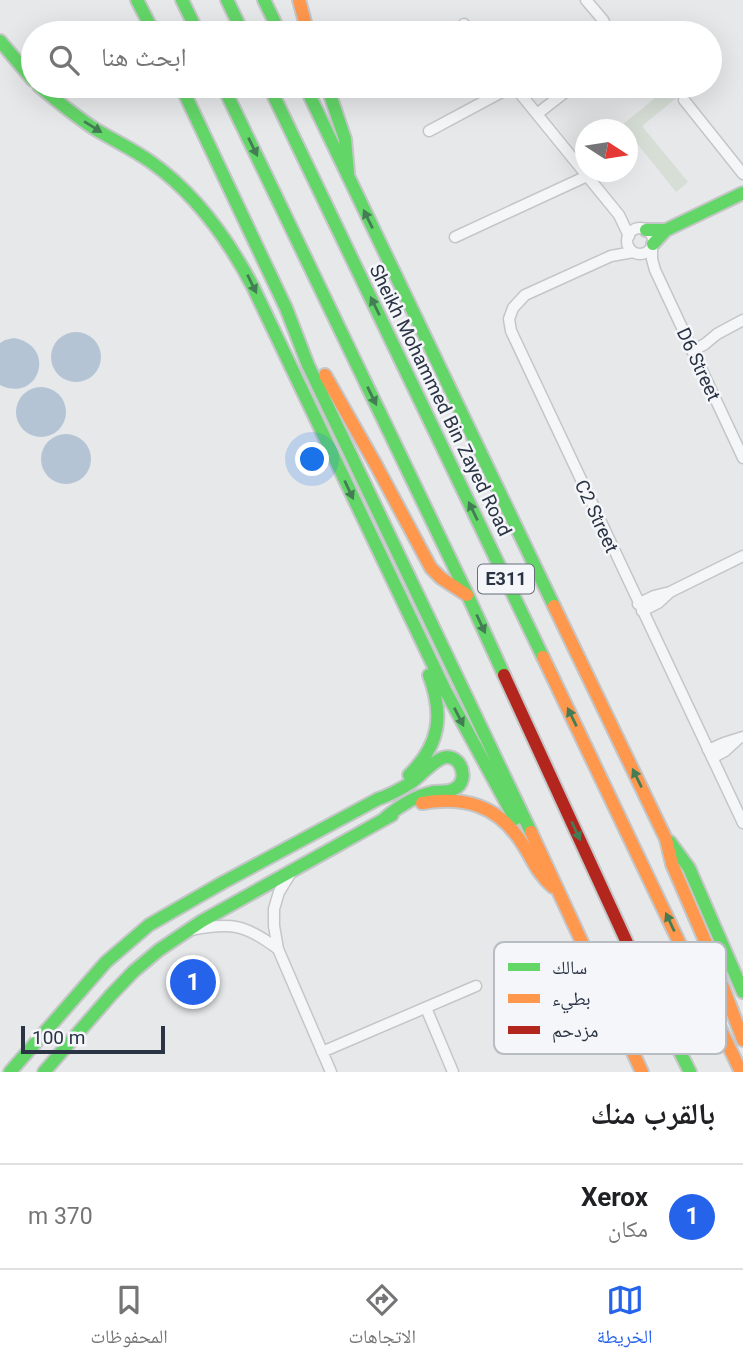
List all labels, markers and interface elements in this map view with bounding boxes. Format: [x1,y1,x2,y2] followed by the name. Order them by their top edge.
[21,21,722,98] search box
[45,41,83,79] icon: search
[101,42,187,72] text: ابحث هنا
[575,119,638,182] north arrow
[84,121,103,134] one-way arrow
[247,137,258,157] one-way arrow
[362,209,374,229] one-way arrow
[365,261,517,540] street label: Sheikh Mohammed Bin Zayed Road
[246,274,257,294] one-way arrow
[369,296,380,316] one-way arrow
[672,324,725,404] street label: D6 Street
[367,386,378,406] one-way arrow
[295,442,329,476] your location
[570,476,623,556] street label: C2 Street
[344,480,355,500] one-way arrow
[468,501,479,522] one-way arrow
[478,564,534,594] road number: E311
[475,614,487,634] one-way arrow
[566,706,577,727] one-way arrow
[453,707,464,727] one-way arrow
[631,768,642,788] one-way arrow
[571,820,582,841] one-way arrow
[664,912,676,932] one-way arrow
[494,942,726,1054] legend
[170,956,216,1008] pin: 1
[552,956,587,979] text: سالك
[552,987,591,1014] text: بطيء
[552,1019,598,1043] text: مزدحم
[21,1023,164,1055] scale bar
[32,1026,85,1049] text: 100 m
[590,1096,715,1131] text: بالقرب منك
[581,1182,648,1212] text: Xerox
[28,1203,93,1230] text: 370 m
[685,1203,699,1230] text: 1
[608,1216,648,1243] text: مكان
[90,1281,168,1355] tab: المحفوظات
[348,1281,416,1355] tab: الاتجاهات
[597,1281,653,1355] tab: الخريطة

